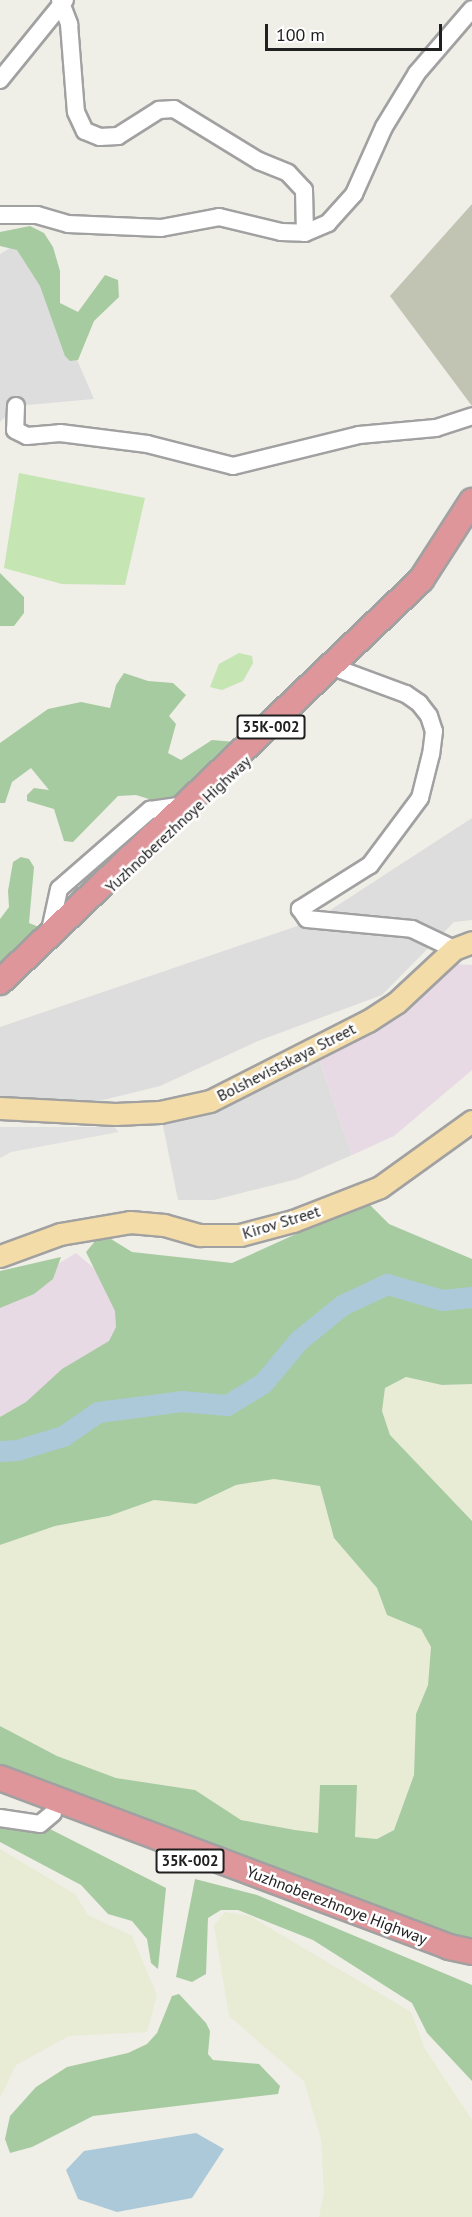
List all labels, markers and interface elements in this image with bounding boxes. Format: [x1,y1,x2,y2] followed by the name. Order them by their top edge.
[268,12,445,50] scale bar
[276,23,325,46] text: 100 m
[236,715,306,739] road number: 35К-002
[101,751,255,897] street label: Yuzhnoberezhnoye Highway
[214,1019,358,1105] street label: Bolshevistskaya Street
[240,1201,322,1243] street label: Kirov Street
[156,1849,225,1873] road number: 35К-002
[244,1862,430,1948] street label: Yuzhnoberezhnoye Highway

